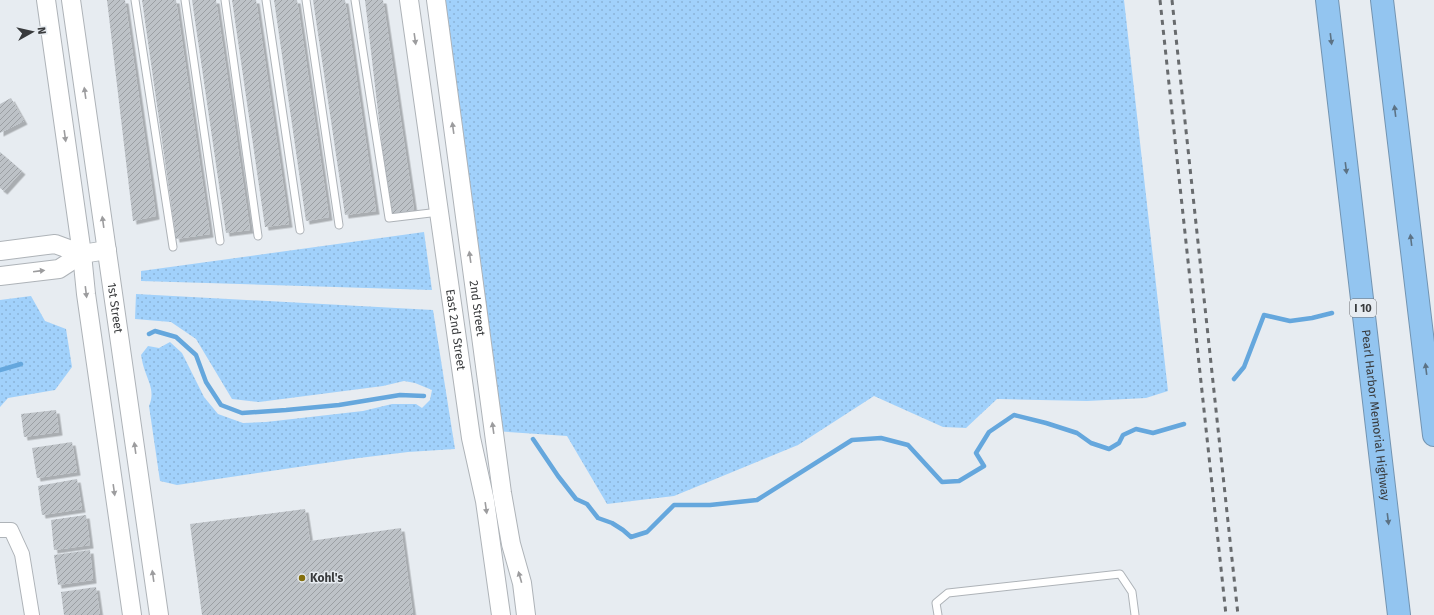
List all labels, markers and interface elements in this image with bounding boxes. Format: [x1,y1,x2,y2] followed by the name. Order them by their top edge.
[12,12,52,52] north arrow
[34,26,48,35] text: N
[412,33,418,45] one-way arrow
[1328,33,1334,45] one-way arrow
[82,87,88,99] one-way arrow
[1392,105,1399,117] one-way arrow
[450,122,456,134] one-way arrow
[62,130,68,142] one-way arrow
[1343,162,1350,174] one-way arrow
[100,216,106,228] one-way arrow
[1408,234,1414,246] one-way arrow
[467,251,473,263] one-way arrow
[33,268,45,274] one-way arrow
[467,280,488,338] street label: 2nd Street
[105,282,126,335] street label: 1st Street
[83,286,89,298] one-way arrow
[443,288,468,372] street label: East 2nd Street
[1350,299,1376,317] road number: I 10
[1359,329,1393,502] street label: Pearl Harbor Memorial Highway
[1423,363,1429,375] one-way arrow
[490,422,496,434] one-way arrow
[132,442,138,454] one-way arrow
[111,484,117,496] one-way arrow
[483,502,489,514] one-way arrow
[1385,513,1391,525] one-way arrow
[150,570,156,582] one-way arrow
[517,570,523,582] one-way arrow
[310,571,343,585] place label: Kohl's
[297,573,307,583] marker: Kohl's

